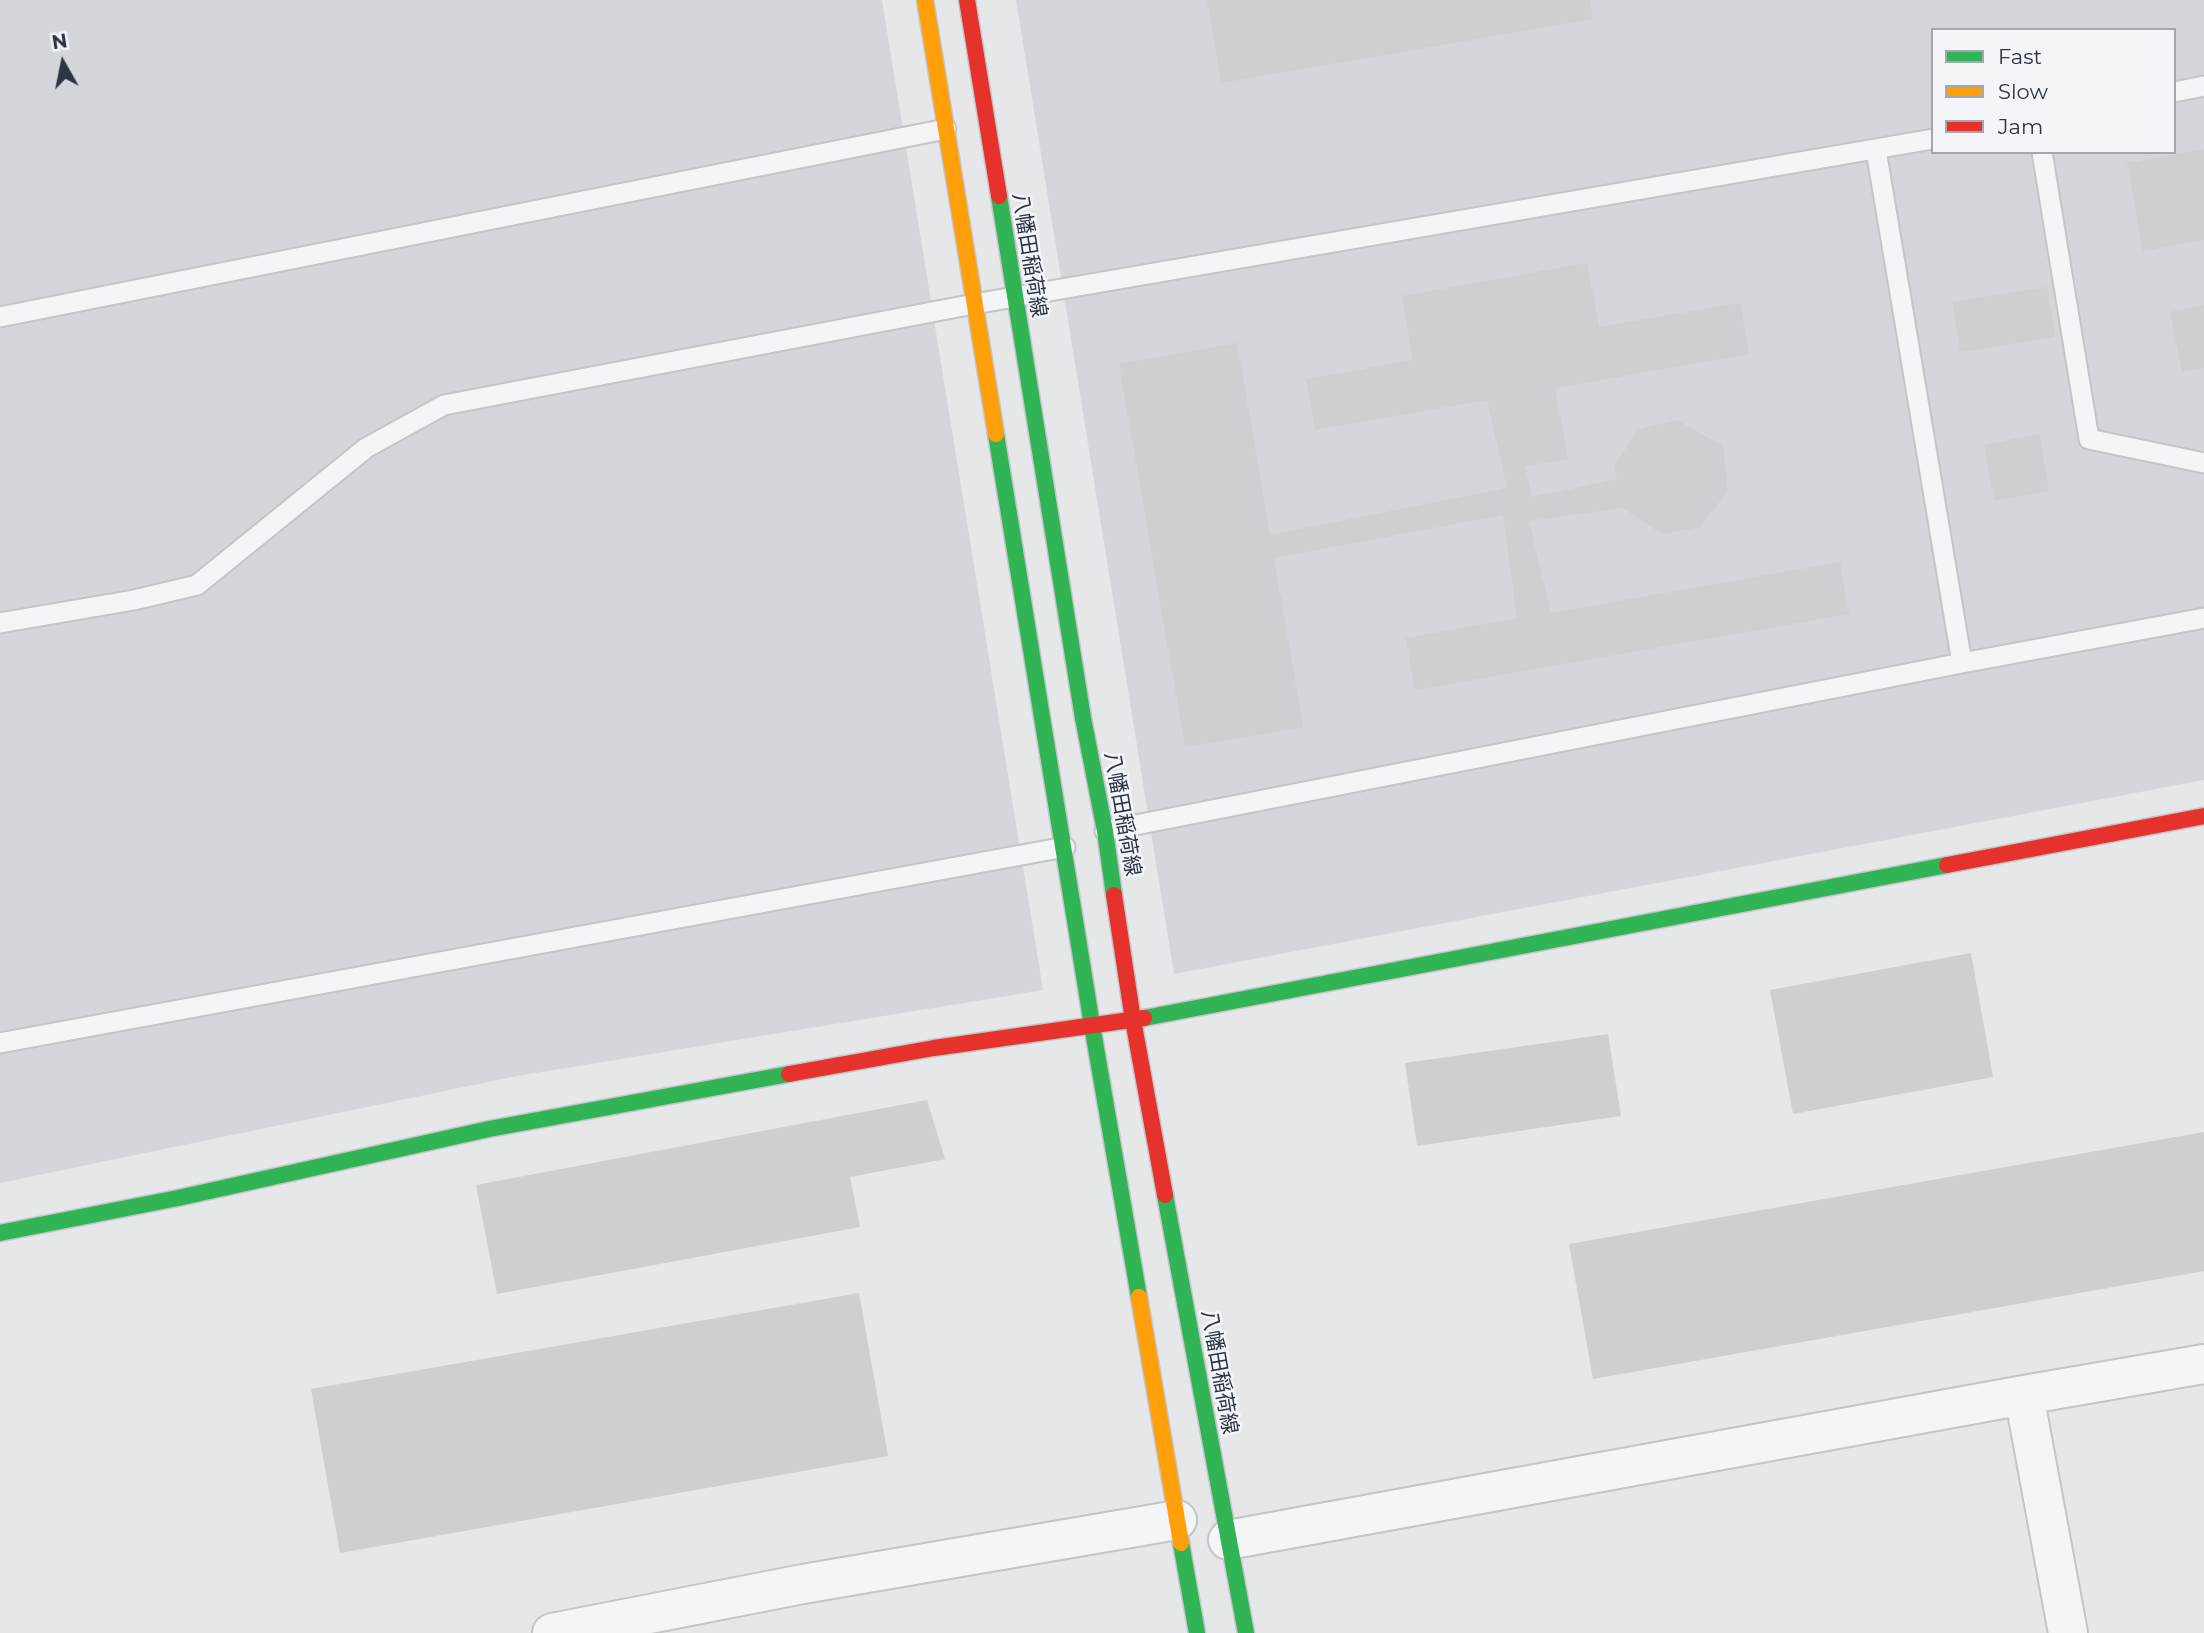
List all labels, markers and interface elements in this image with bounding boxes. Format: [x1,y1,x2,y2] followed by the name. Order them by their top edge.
[28,28,98,98] north arrow
[1931,28,2176,154] legend
[50,29,69,54] text: N
[1998,44,2042,69] text: Fast
[1998,79,2048,104] text: Slow
[1998,114,2043,139] text: Jam
[1007,191,1051,319] street label: 八幡田稲荷線
[1099,750,1145,878] street label: 八幡田稲荷線
[1196,1308,1242,1436] street label: 八幡田稲荷線

